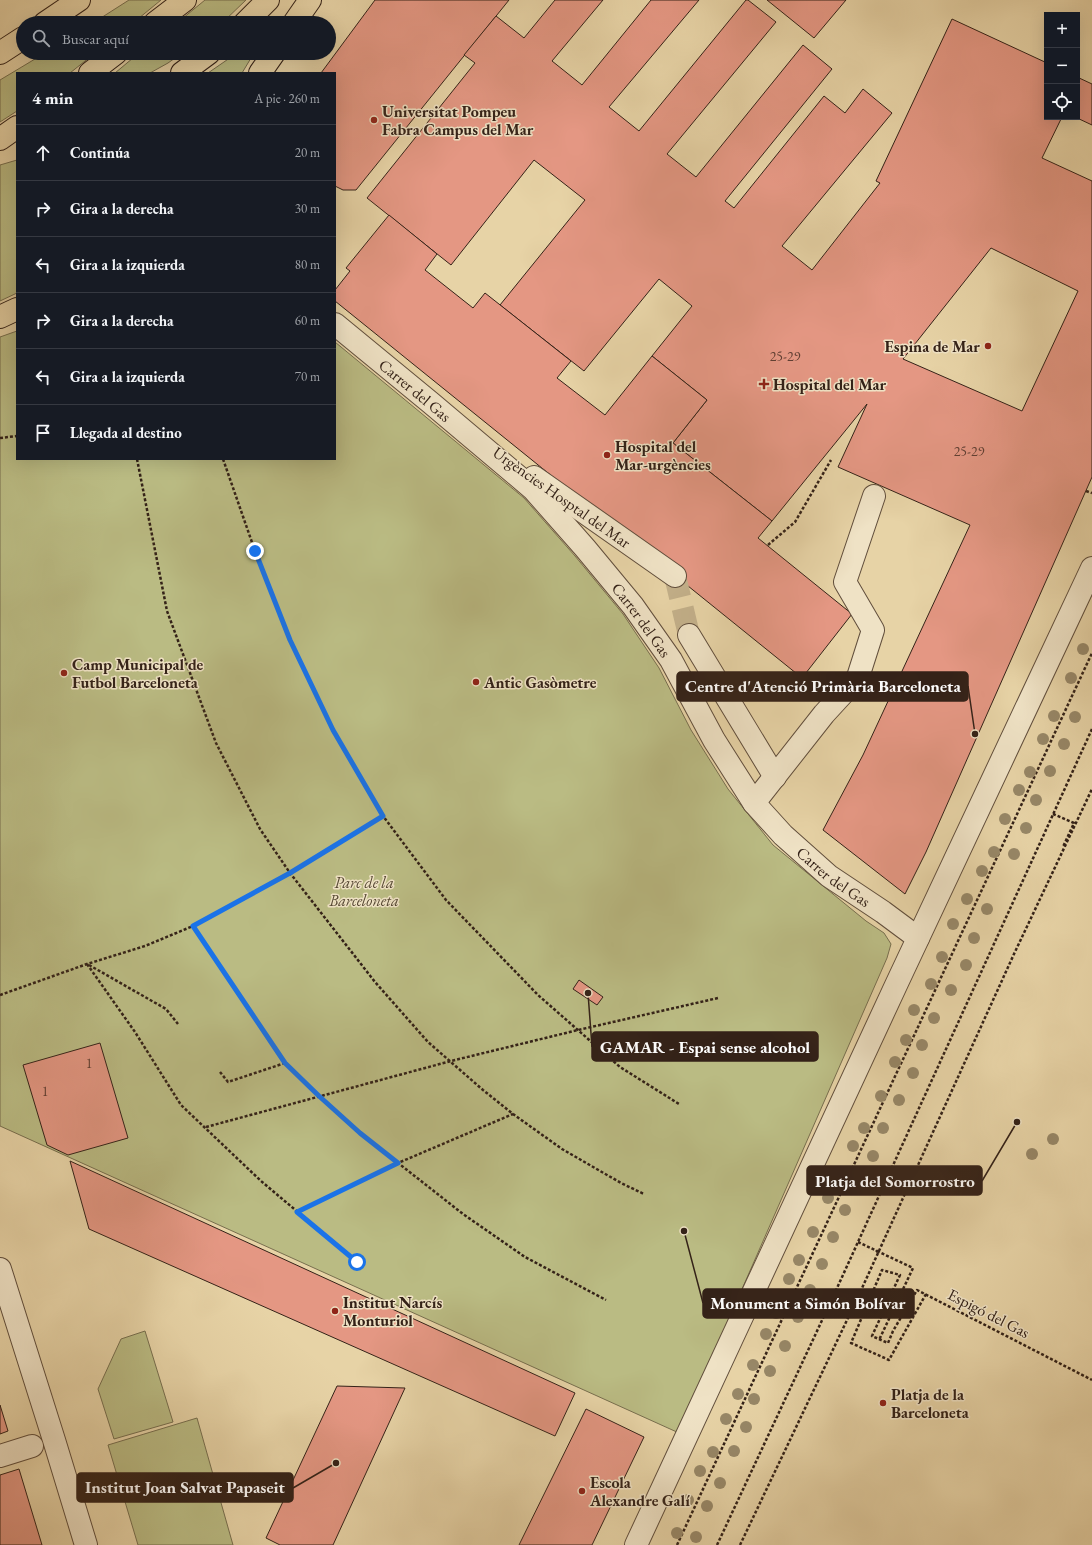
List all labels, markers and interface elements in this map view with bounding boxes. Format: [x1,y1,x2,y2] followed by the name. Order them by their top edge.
[1044,12,1080,120] map controls
[1044,12,1080,48] button: +
[16,16,336,60] search box
[30,27,52,49] icon: search
[62,29,129,48] text: Buscar aquí
[1044,48,1080,84] button: −
[1044,84,1080,120] button: locate
[32,87,73,109] text: 4 min
[254,90,320,107] text: A pie · 260 m
[382,101,534,140] place label: Universitat Pompeu Fabra Campus del Mar
[369,115,379,125] marker: Universitat Pompeu Fabra Campus del Mar
[32,142,54,164] icon: ahead
[70,143,130,162] text: Continúa
[295,144,320,161] text: 20 m
[32,198,54,220] icon: right
[70,199,174,218] text: Gira a la derecha
[295,200,320,217] text: 30 m
[32,254,54,276] icon: left
[70,255,185,274] text: Gira a la izquierda
[295,256,320,273] text: 80 m
[32,310,54,332] icon: right
[70,311,174,330] text: Gira a la derecha
[295,312,320,329] text: 60 m
[885,336,980,357] place label: Espina de Mar
[983,341,993,351] marker: Espina de Mar
[770,347,801,365] house number: 25-29
[374,354,456,427] street label: Carrer del Gas
[32,366,54,388] icon: left
[70,367,185,386] text: Gira a la izquierda
[295,368,320,385] text: 70 m
[773,374,886,395] place label: Hospital del Mar
[758,378,770,390] marker: Hospital del Mar
[32,422,54,444] icon: arrive
[70,423,182,442] text: Llegada al destino
[615,436,711,475] place label: Hospital del Mar-urgències
[489,442,635,553] street label: Urgències Hosptal del Mar
[954,442,985,460] house number: 25-29
[602,450,612,460] marker: Hospital del Mar-urgències
[246,542,264,560] route end
[607,578,676,662] street label: Carrer del Gas
[72,654,204,693] place label: Camp Municipal de Futbol Barceloneta
[59,668,69,678] marker: Camp Municipal de Futbol Barceloneta
[483,672,597,693] place label: Antic Gasòmetre
[677,672,968,701] callout: Centre d'Atenció Primària Barceloneta
[685,675,961,697] text: Centre d'Atenció Primària Barceloneta
[471,677,481,687] marker: Antic Gasòmetre
[792,842,874,912] street label: Carrer del Gas
[328,872,399,911] park label: Parc de la Barceloneta
[592,1032,818,1061] callout: GAMAR - Espai sense alcohol
[600,1036,810,1058] text: GAMAR - Espai sense alcohol
[86,1054,92,1072] house number: 1
[42,1082,48,1100] house number: 1
[807,1166,982,1195] callout: Platja del Somorrostro
[815,1170,975,1192] text: Platja del Somorrostro
[348,1253,366,1271] route start
[944,1284,1033,1343] street label: Espigó del Gas
[703,1289,914,1318] callout: Monument a Simón Bolívar
[343,1292,442,1331] place label: Institut Narcís Monturiol
[710,1292,906,1314] text: Monument a Simón Bolívar
[330,1306,340,1316] marker: Institut Narcís Monturiol
[891,1384,970,1423] place label: Platja de la Barceloneta
[878,1398,888,1408] marker: Platja de la Barceloneta
[589,1472,690,1511] place label: Escola Alexandre Galí
[77,1473,293,1502] callout: Institut Joan Salvat Papaseit
[85,1476,286,1498] text: Institut Joan Salvat Papaseit
[577,1486,587,1496] marker: Escola Alexandre Galí

